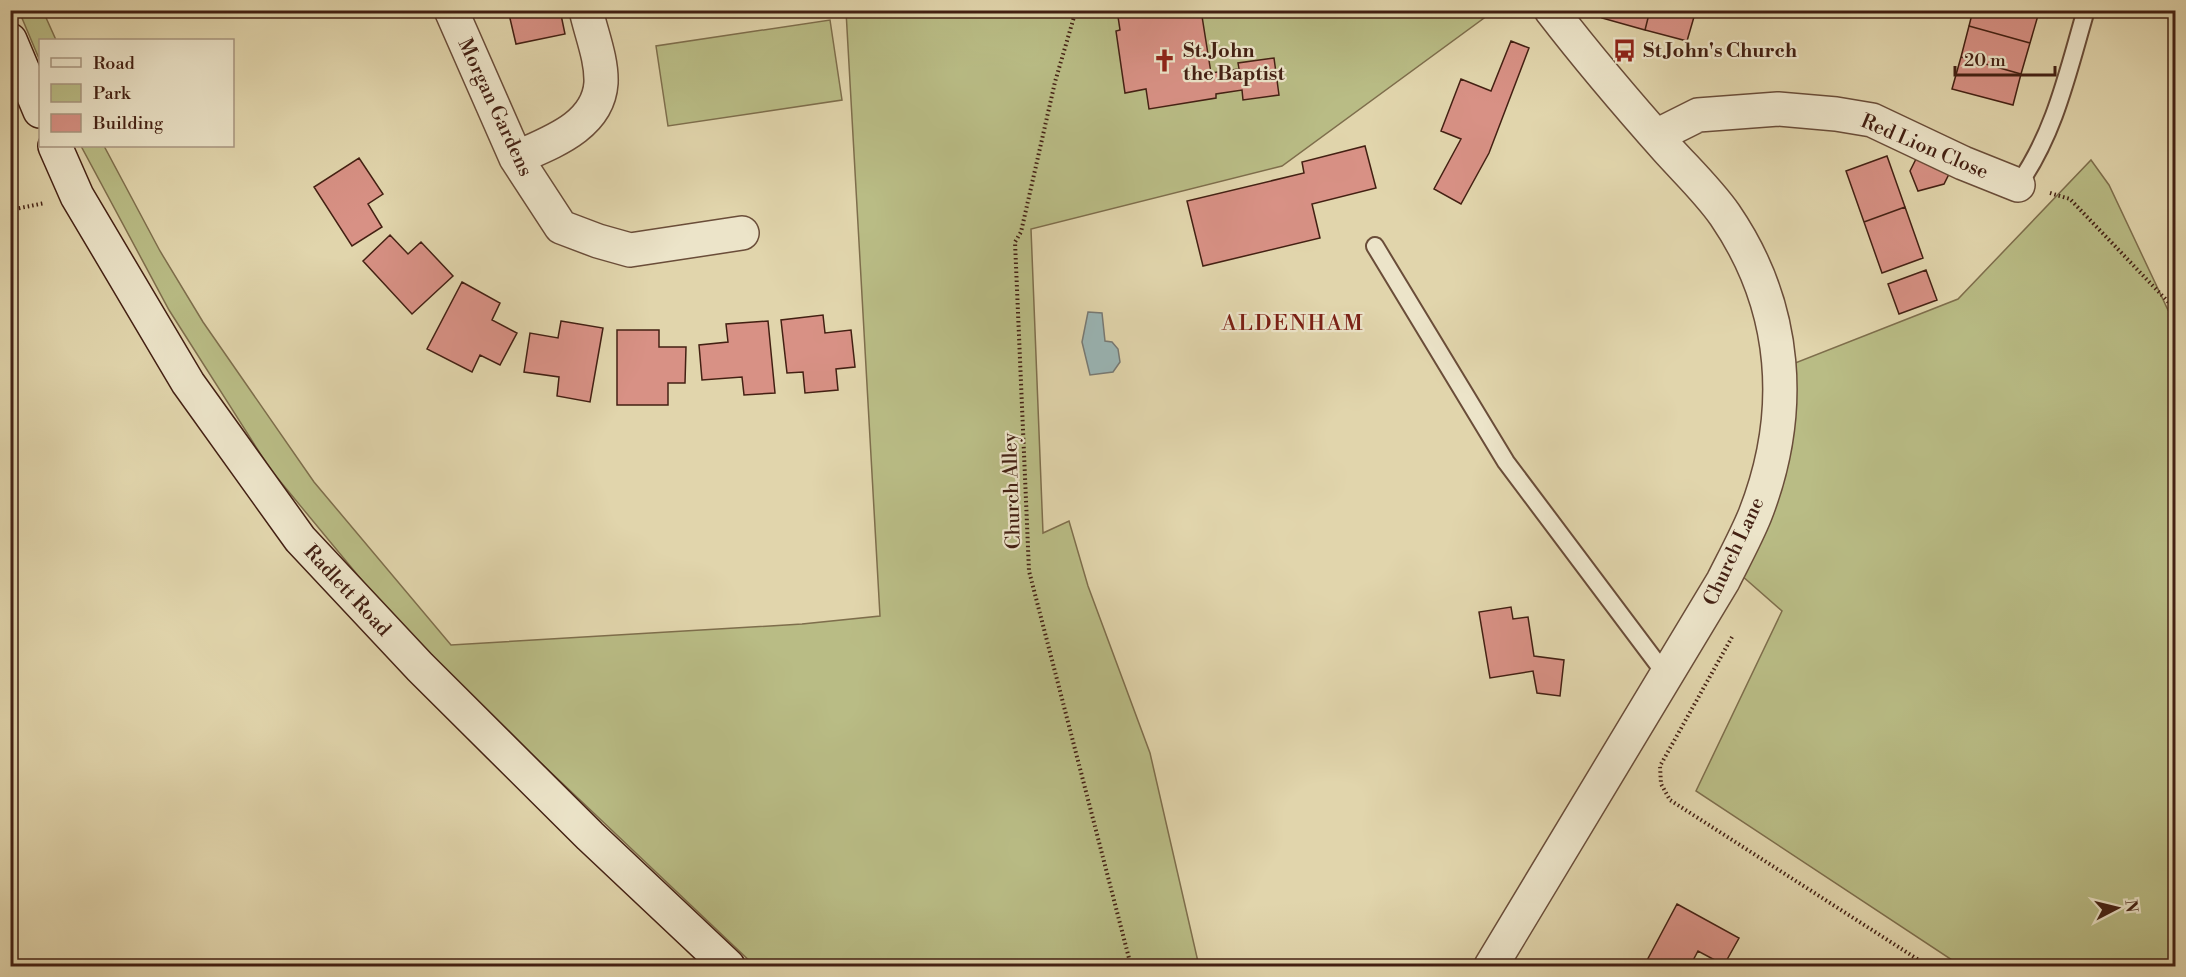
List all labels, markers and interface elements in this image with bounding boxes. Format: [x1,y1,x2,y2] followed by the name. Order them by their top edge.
[452,35,538,181] street label: Morgan Gardens
[1612,37,1638,63] bus stop icon: St John's Church
[39,39,234,147] legend
[1183,39,1286,87] place label: St. John the Baptist
[1643,39,1798,64] place label: St John's Church
[1955,39,2056,77] scale bar
[1152,48,1178,74] church icon: St. John the Baptist
[1964,49,2006,72] text: 20 m
[93,52,136,75] text: Road
[93,82,132,105] text: Park
[1857,109,1992,185] street label: Red Lion Close
[92,112,164,135] text: Building
[1221,310,1364,337] district label: ALDENHAM
[998,432,1027,550] street label: Church Alley
[1698,493,1770,610] street label: Church Lane
[298,540,396,643] street label: Radlett Road
[2087,878,2147,938] north arrow
[2120,899,2142,914] text: N

